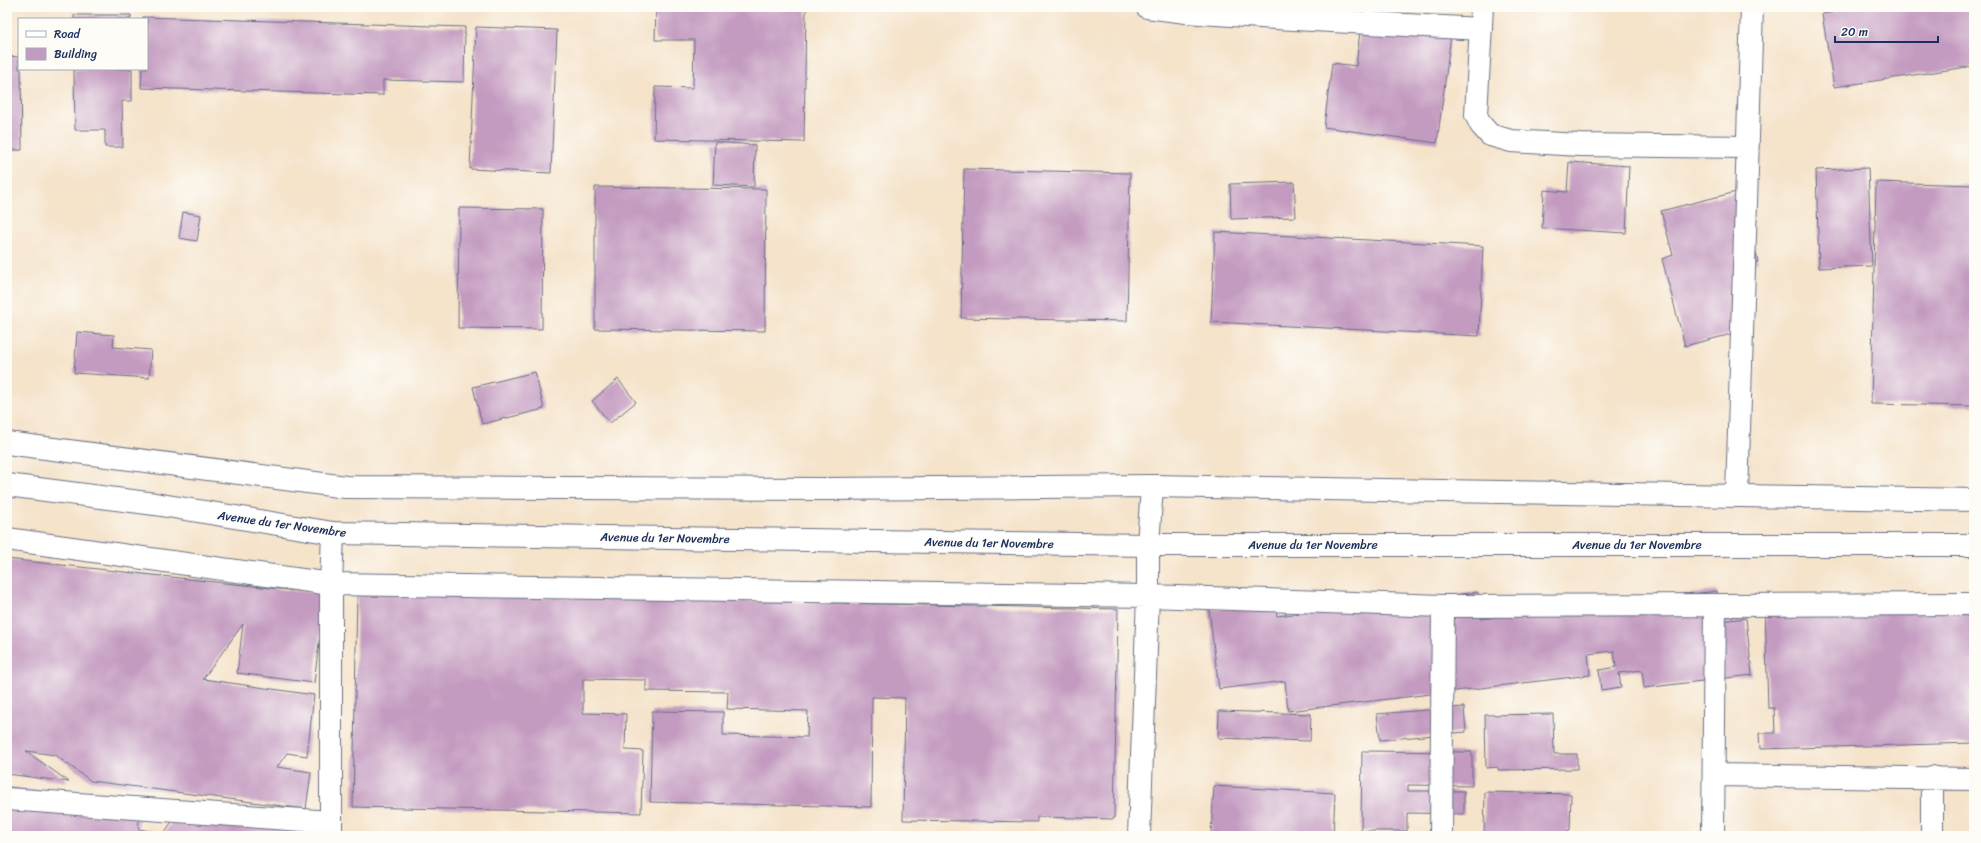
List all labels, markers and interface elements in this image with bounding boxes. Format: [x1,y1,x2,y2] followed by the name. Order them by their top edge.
[18,18,148,70] legend
[1835,18,1938,44] scale bar
[1841,21,1868,43] text: 20 m
[54,23,81,45] text: Road
[54,43,97,65] text: Building
[215,504,348,544] street label: Avenue du 1er Novembre
[599,526,730,550] street label: Avenue du 1er Novembre
[923,531,1054,555] street label: Avenue du 1er Novembre
[1247,534,1378,556] street label: Avenue du 1er Novembre
[1571,534,1702,556] street label: Avenue du 1er Novembre

